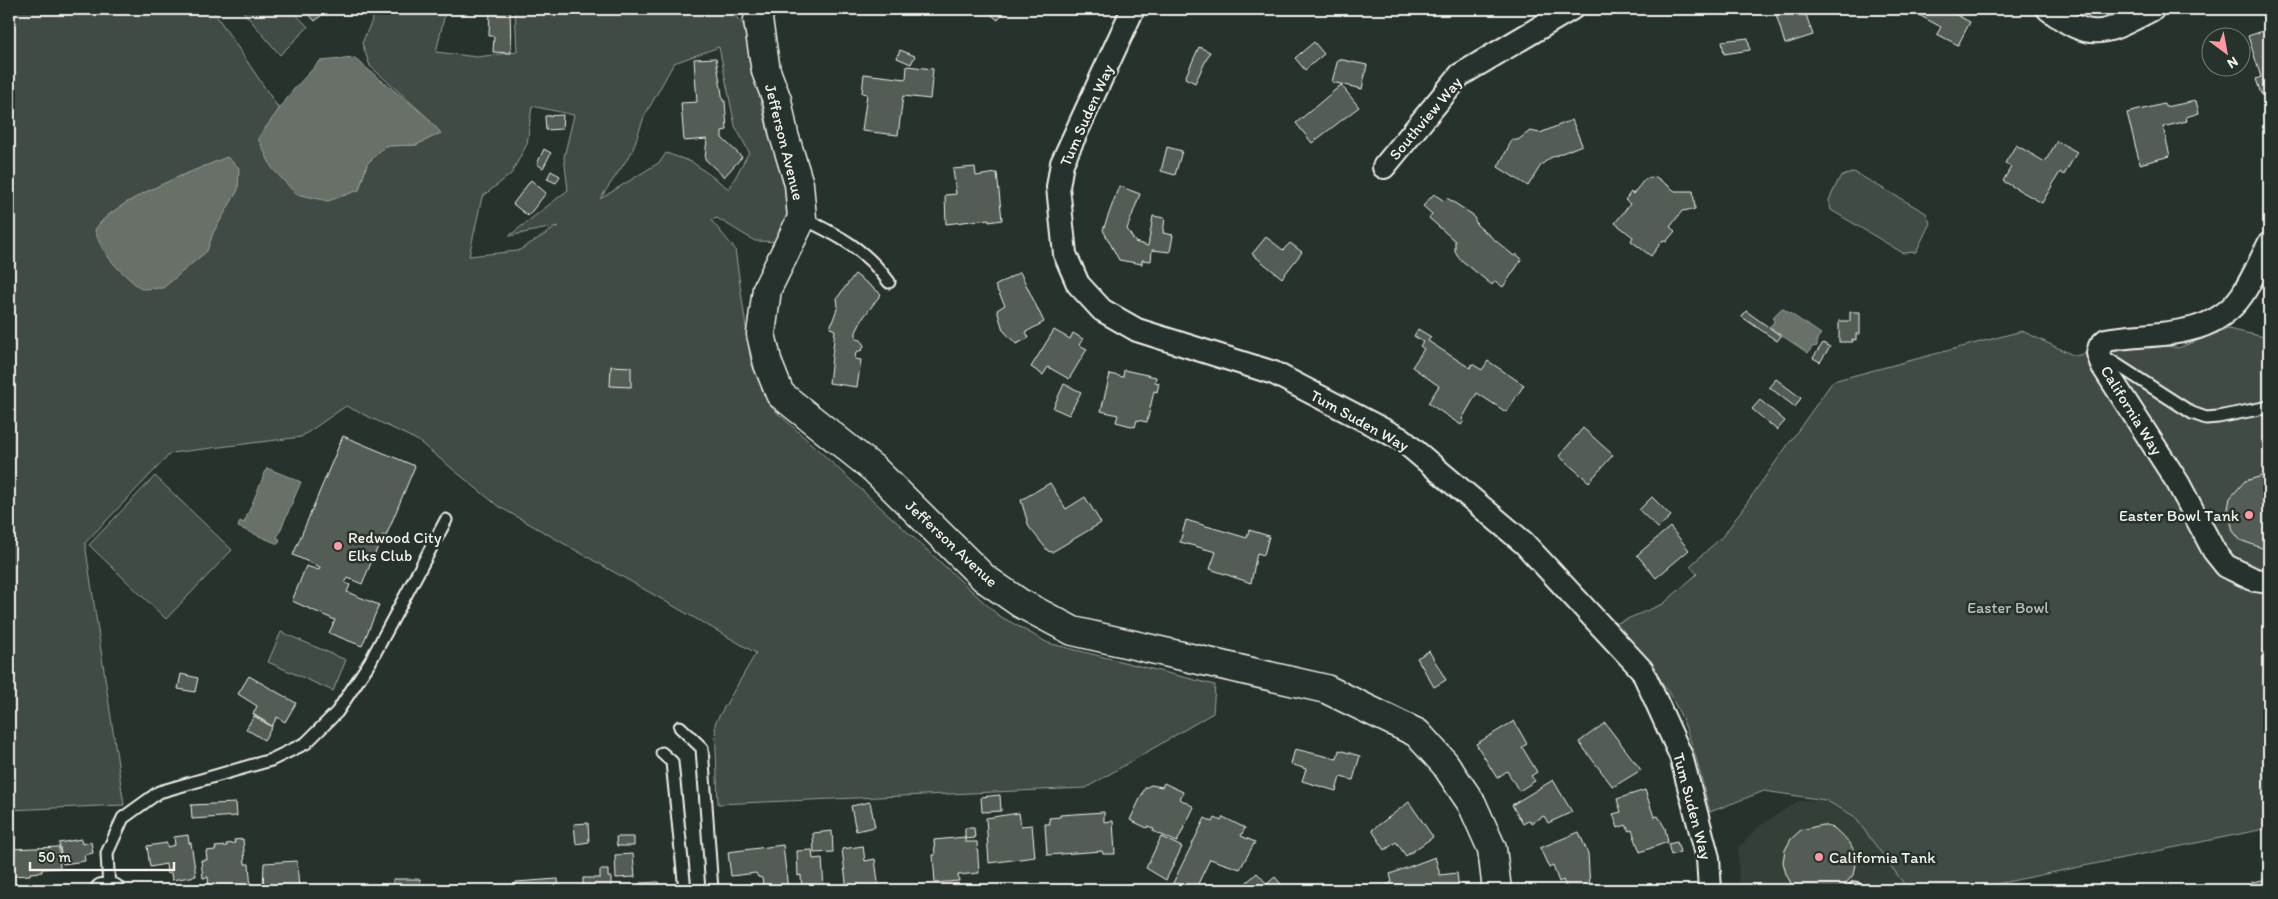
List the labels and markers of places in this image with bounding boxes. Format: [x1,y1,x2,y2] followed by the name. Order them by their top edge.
[2119,506,2240,525] place label: Easter Bowl Tank
[2243,509,2255,521] marker: Easter Bowl Tank
[348,528,442,565] place label: Redwood City Elks Club
[332,540,344,552] marker: Redwood City Elks Club
[1829,848,1936,867] place label: California Tank
[1813,851,1825,863] marker: California Tank

